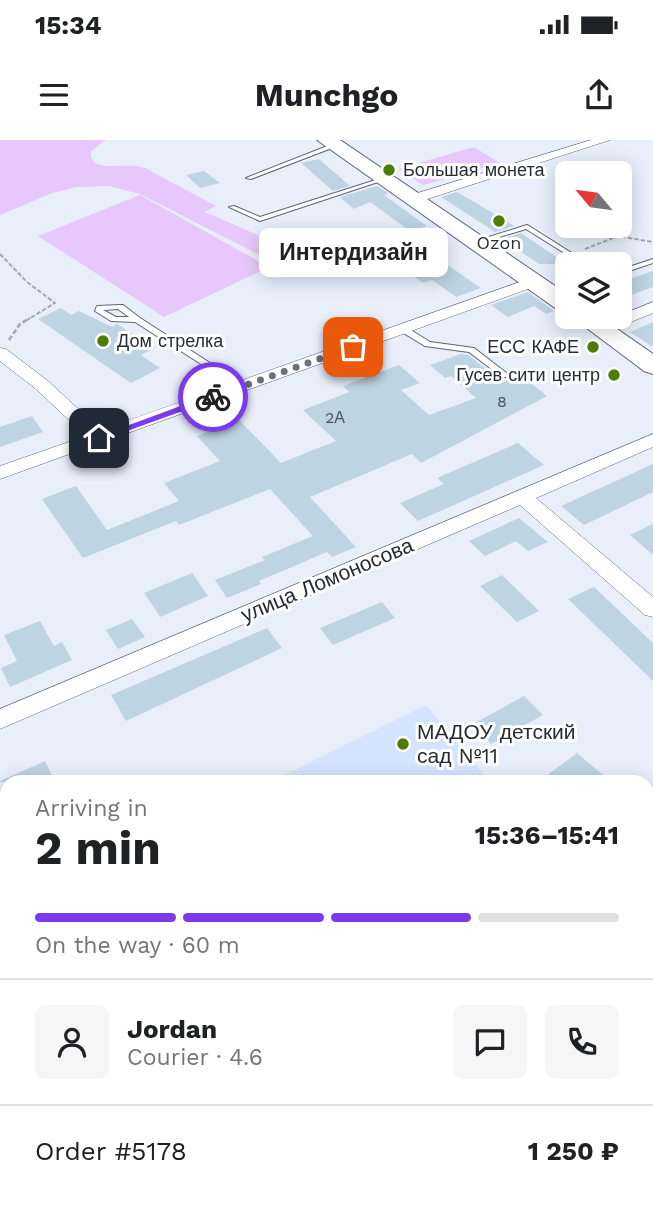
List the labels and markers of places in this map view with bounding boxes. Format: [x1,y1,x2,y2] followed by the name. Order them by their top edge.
[403,159,545,180] place label: Большая монета
[381,162,397,178] marker: Большая монета
[491,213,507,229] marker: Ozon
[258,228,448,277] callout: Интердизайн
[477,232,521,253] place label: Ozon
[323,317,383,377] pin
[117,330,224,351] place label: Дом стрелка
[95,333,111,349] marker: Дом стрелка
[487,336,579,357] place label: ЕСС КАФЕ
[585,339,601,355] marker: ЕСС КАФЕ
[456,364,600,385] place label: Гусев сити центр
[606,367,622,383] marker: Гусев сити центр
[69,408,129,468] pin
[417,719,576,768] place label: МАДОУ детский сад №11
[395,736,411,752] marker: МАДОУ детский сад №11

